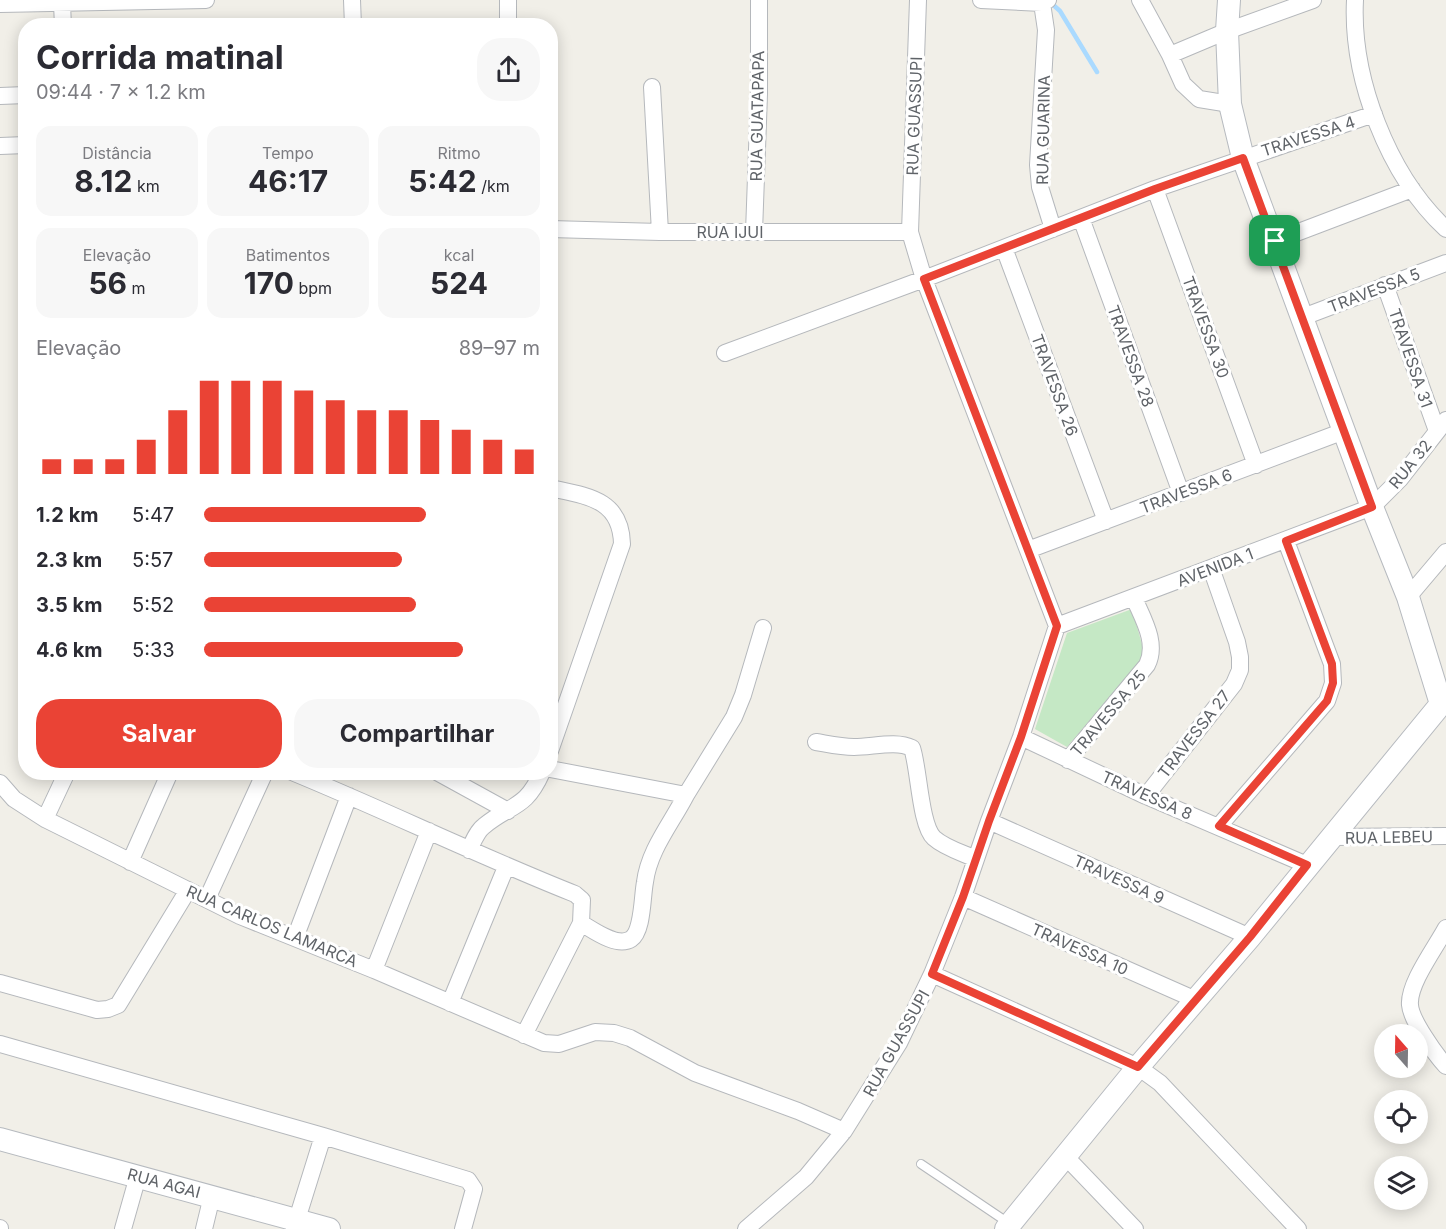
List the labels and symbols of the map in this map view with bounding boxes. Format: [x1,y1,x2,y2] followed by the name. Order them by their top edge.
[746,50,768,182] street label: RUA GUATAPAPA
[902,56,926,176] street label: RUA GUASSUPI
[1032,75,1054,185] street label: RUA GUARINA
[1258,111,1358,161] street label: TRAVESSA 4
[1249,215,1300,266] pin
[696,222,764,242] street label: RUA IJUI
[1325,263,1423,317] street label: TRAVESSA 5
[1178,273,1234,381] street label: TRAVESSA 30
[1103,302,1159,410] street label: TRAVESSA 28
[1385,306,1437,410] street label: TRAVESSA 31
[1027,331,1083,439] street label: TRAVESSA 26
[1384,436,1436,492] street label: RUA 32
[1137,464,1235,518] street label: TRAVESSA 6
[1174,543,1256,591] street label: AVENIDA 1
[1066,666,1150,760] street label: TRAVESSA 25
[1153,686,1235,782] street label: TRAVESSA 27
[1099,766,1195,824] street label: TRAVESSA 8
[1345,826,1433,848] street label: RUA LEBEU
[1071,850,1167,908] street label: TRAVESSA 9
[183,881,361,971] street label: RUA CARLOS LAMARCA
[1028,919,1132,979] street label: TRAVESSA 10
[858,986,934,1100] street label: RUA GUASSUPI
[1374,1024,1428,1078] north arrow
[125,1164,203,1202] street label: RUA AGAI

